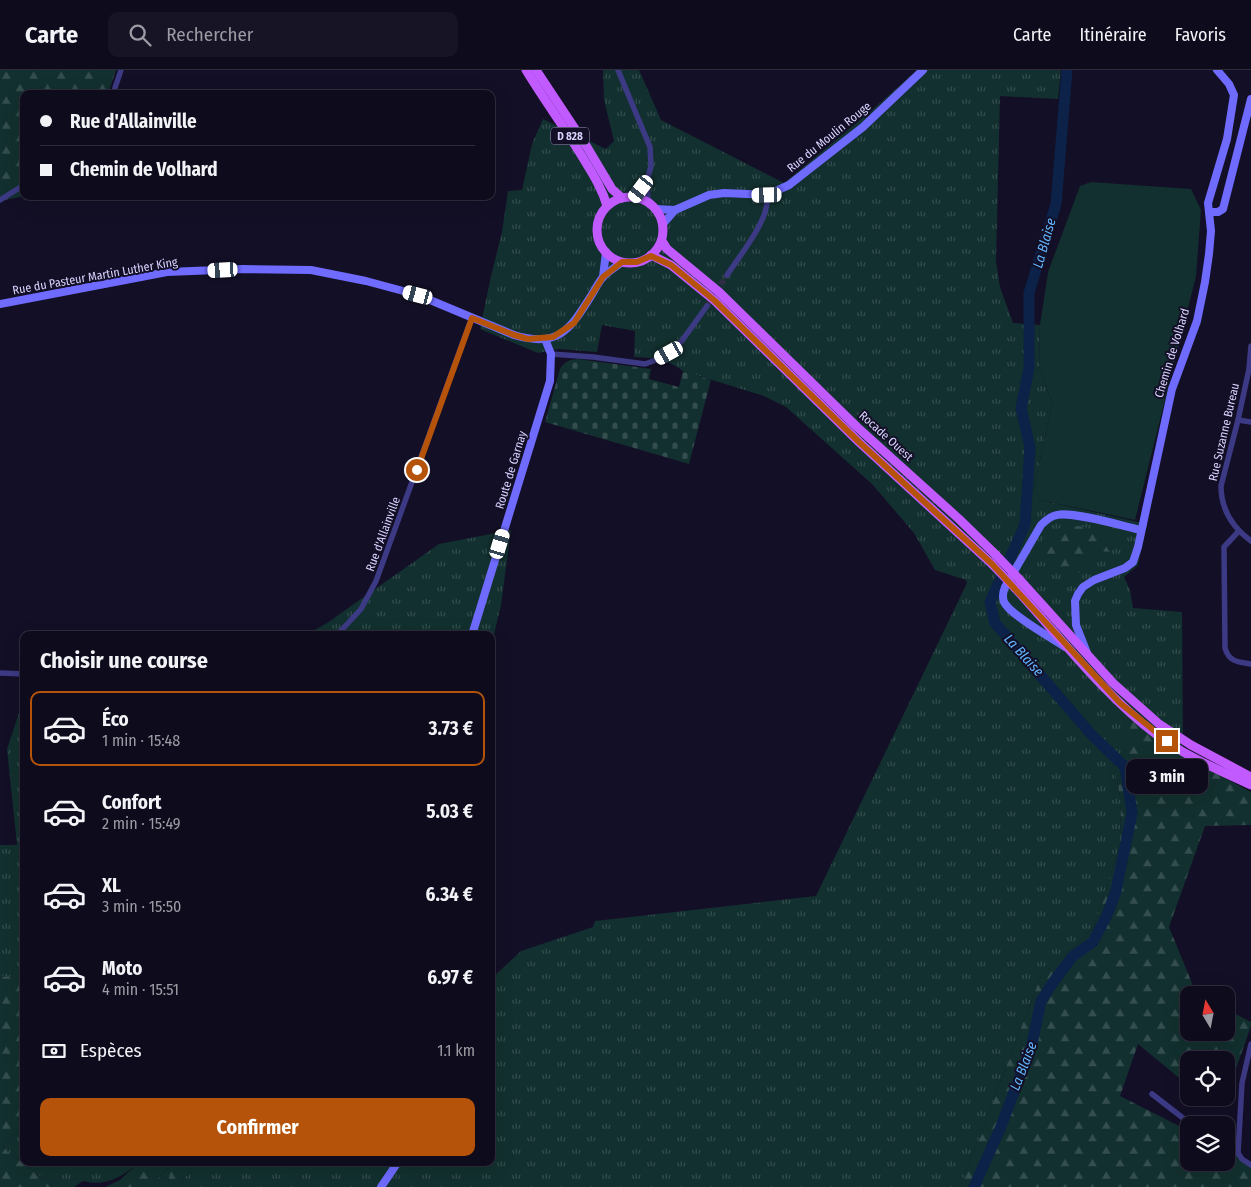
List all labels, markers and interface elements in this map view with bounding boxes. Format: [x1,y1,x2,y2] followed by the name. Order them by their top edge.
[108,12,458,57] search box
[25,21,78,49] text: Carte
[126,21,154,49] icon: search
[166,23,253,46] text: Rechercher
[1013,24,1051,46] text: Carte
[1079,24,1147,46] text: Itinéraire
[1175,24,1226,46] text: Favoris
[784,99,874,175] street label: Rue du Moulin Rouge
[70,110,197,133] text: Rue d'Allainville
[551,128,589,144] road number: D 828
[70,158,218,181] text: Chemin de Volhard
[625,173,656,205] car
[751,187,782,203] car
[1029,216,1060,270] water label: La Blaise
[11,255,179,297] street label: Rue du Pasteur Martin Luther King
[207,262,238,278] car
[401,284,434,306] car
[1152,307,1192,399] street label: Chemin de Volhard
[652,339,685,367] car
[1206,382,1242,482] street label: Rue Suzanne Bureau
[856,408,916,464] street label: Rocade Ouest
[492,429,530,511] street label: Route de Garnay
[406,459,428,481] route start
[363,495,403,573] street label: Rue d'Allainville
[488,527,511,561] car
[1000,631,1047,680] water label: La Blaise
[40,647,208,674] text: Choisir une course
[42,706,87,751] icon: car
[102,708,129,731] text: Éco
[428,717,473,740] text: 3.73 €
[1156,730,1178,752] route end
[102,731,180,750] text: 1 min · 15:48
[1126,758,1208,794] callout: 3 min
[1149,767,1185,786] text: 3 min
[42,789,87,834] icon: car
[102,791,162,814] text: Confort
[426,800,473,823] text: 5.03 €
[102,814,181,833] text: 2 min · 15:49
[42,872,87,917] icon: car
[102,874,121,897] text: XL
[426,883,473,906] text: 6.34 €
[102,897,181,916] text: 3 min · 15:50
[42,955,87,1000] icon: car
[102,957,142,980] text: Moto
[427,966,473,989] text: 6.97 €
[102,980,179,999] text: 4 min · 15:51
[1180,986,1235,1041] north arrow
[1180,986,1235,1171] map controls
[40,1037,68,1065] icon: cash
[80,1039,142,1062] text: Espèces
[1006,1039,1041,1093] water label: La Blaise
[437,1041,475,1060] text: 1.1 km
[1180,1051,1235,1106] button: locate
[40,1098,475,1156] button: Confirmer
[1180,1116,1235,1171] button: layers

